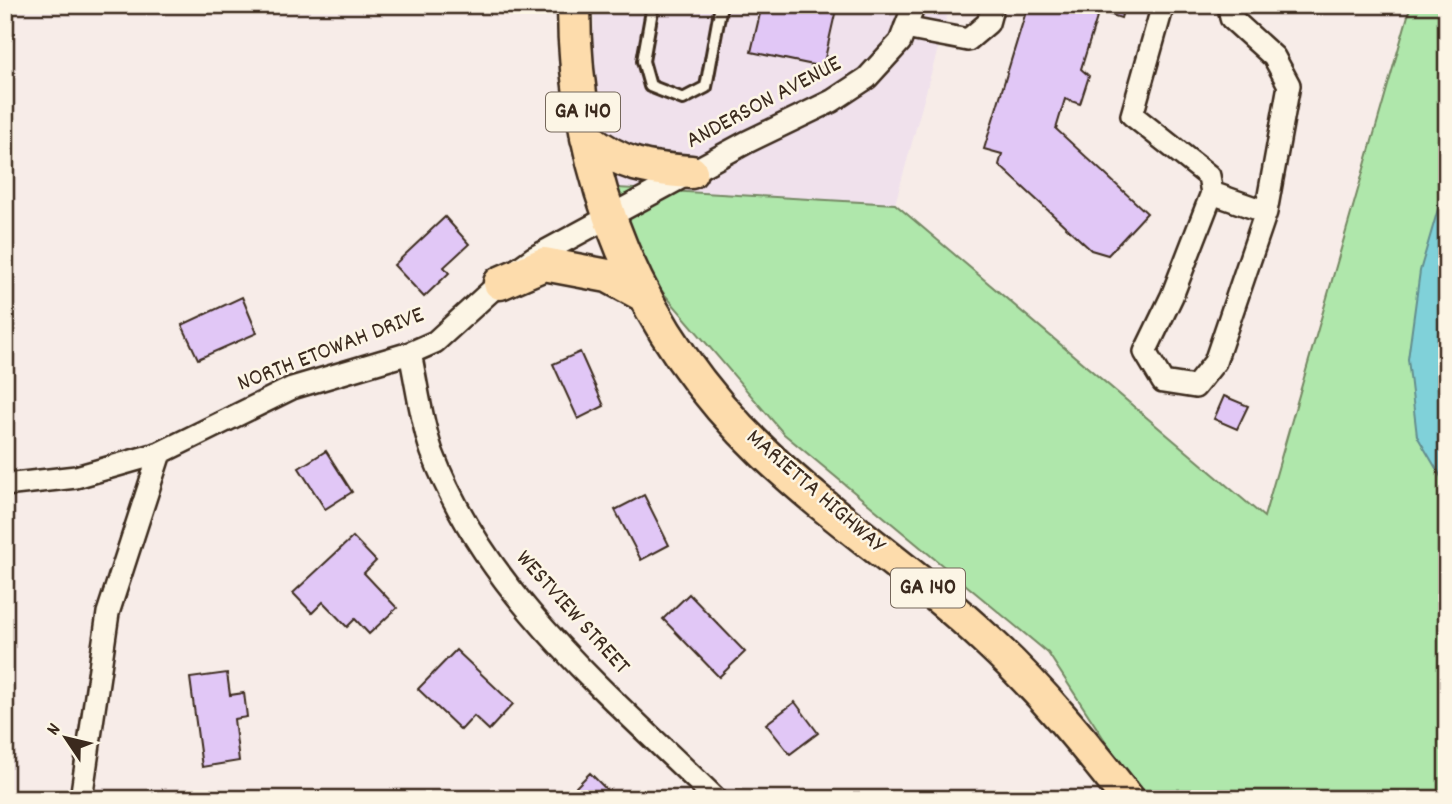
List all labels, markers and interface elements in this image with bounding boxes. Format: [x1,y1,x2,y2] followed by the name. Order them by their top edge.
[680,48,848,158] street label: ANDERSON AVENUE
[546,92,620,132] road number: GA 140
[233,299,429,401] street label: NORTH ETOWAH DRIVE
[738,422,893,563] street label: MARIETTA HIGHWAY
[507,543,638,683] street label: WESTVIEW STREET
[891,568,965,608] road number: GA 140
[32,702,102,772] north arrow
[41,719,69,742] text: N

